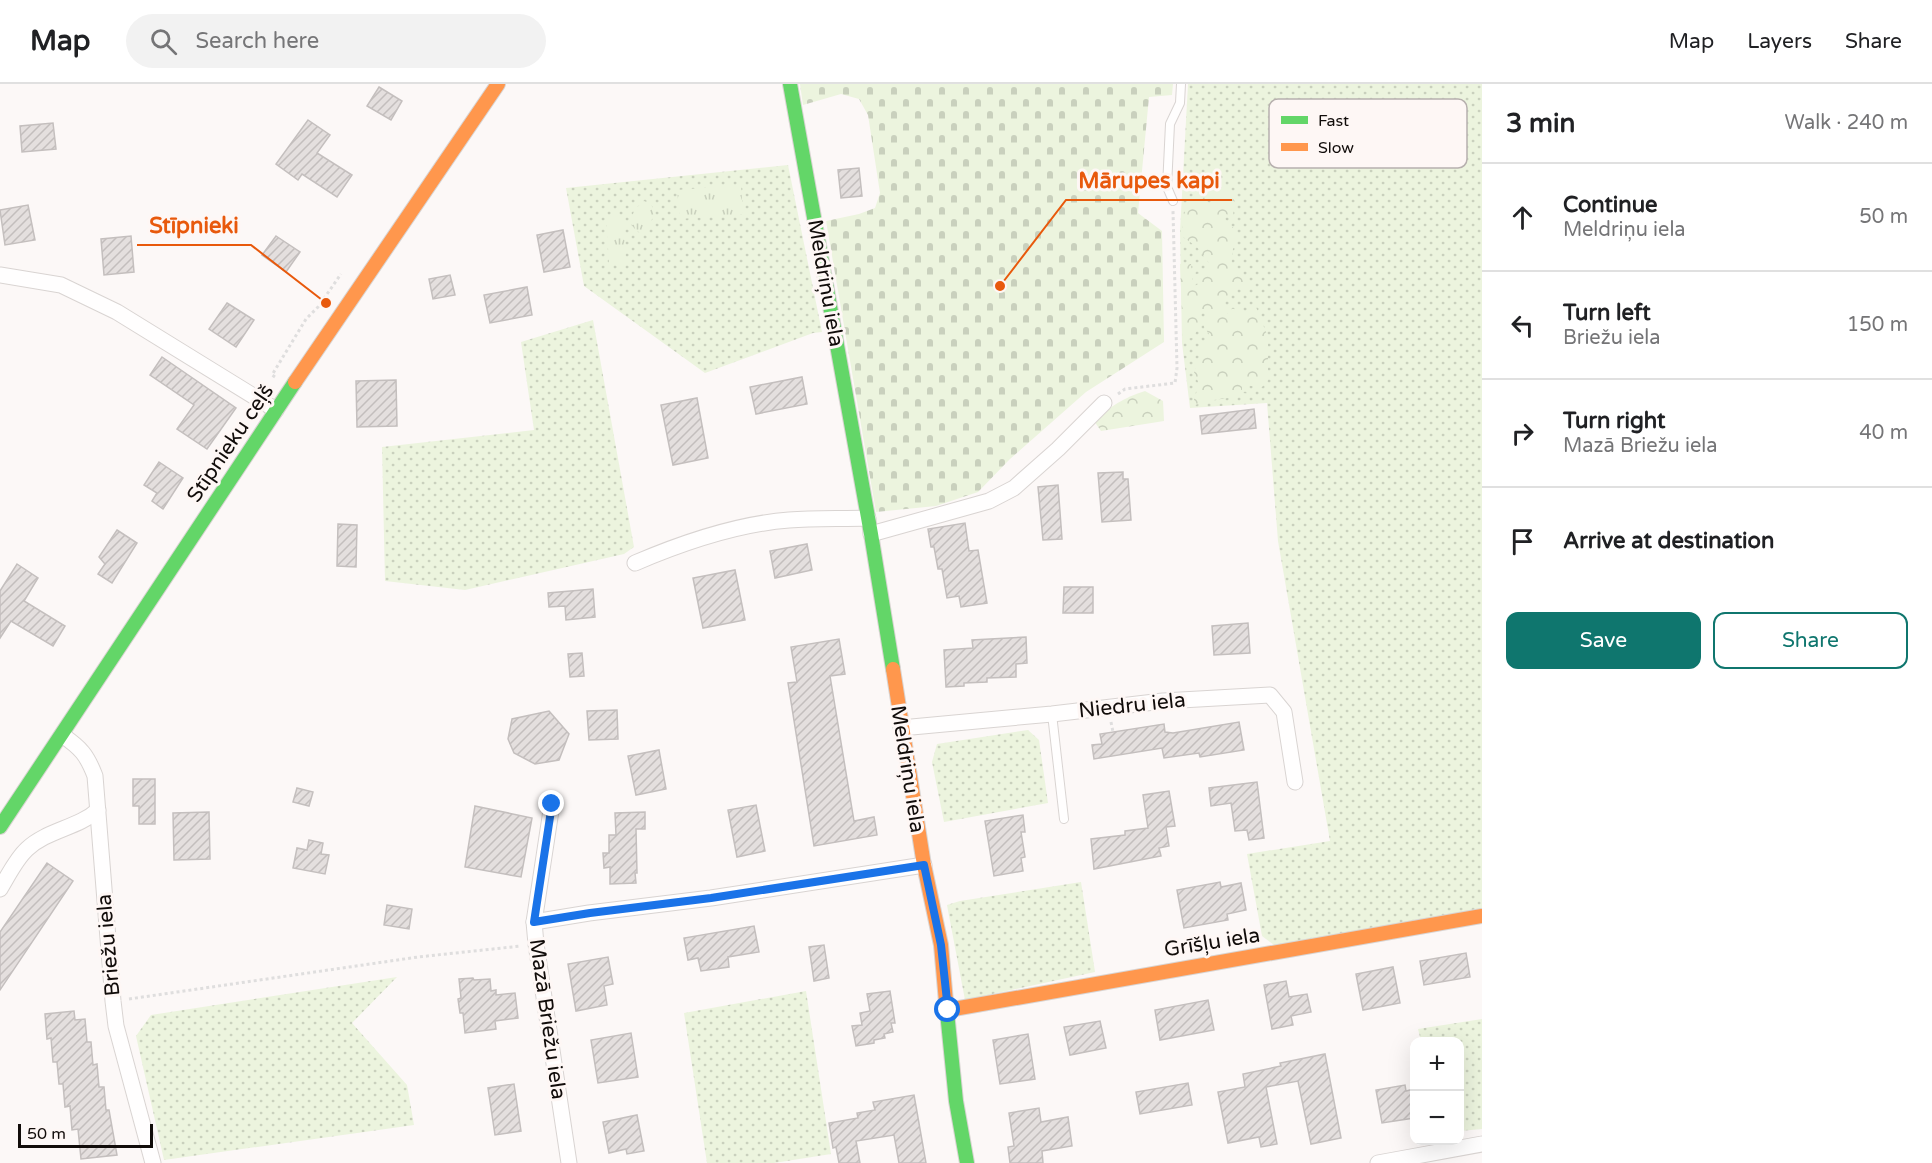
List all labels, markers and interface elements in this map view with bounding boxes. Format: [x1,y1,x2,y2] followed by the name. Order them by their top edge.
[126,14,546,68] search box
[30,24,90,58] text: Map
[147,25,180,58] icon: search
[195,28,319,54] text: Search here
[1669,29,1714,54] text: Map
[1747,29,1812,54] text: Layers
[1845,29,1902,54] text: Share
[1269,99,1467,168] legend
[1506,108,1575,139] text: 3 min
[1318,111,1349,131] text: Fast
[1785,111,1908,135] text: Walk · 240 m
[1318,138,1354,158] text: Slow
[1066,160,1232,200] callout: Mārupes kapi
[1078,168,1220,194] text: Mārupes kapi
[1563,192,1658,218] text: Continue
[1506,201,1539,234] icon: ahead
[137,205,251,245] callout: Stīpnieki
[1859,205,1908,229] text: 50 m
[149,213,239,239] text: Stīpnieki
[802,218,849,349] street label: Meldriņu iela
[1563,218,1686,242] text: Meldriņu iela
[1563,300,1651,326] text: Turn left
[1506,309,1539,342] icon: left
[1847,313,1908,337] text: 150 m
[1563,326,1661,350] text: Briežu iela
[182,380,279,507] street label: Stīpnieku ceļš
[1563,408,1665,434] text: Turn right
[1506,417,1539,450] icon: right
[1859,421,1908,445] text: 40 m
[1563,434,1718,458] text: Mazā Briežu iela
[1506,525,1539,558] icon: arrive
[1563,528,1774,554] text: Arrive at destination
[1506,612,1701,669] button: Save
[1713,612,1908,669] button: Share
[1077,687,1187,724] street label: Niedru iela
[885,704,930,835] street label: Meldriņu iela
[538,790,564,816] route end
[92,893,125,997] street label: Briežu iela
[1162,923,1262,962] street label: Grīšļu iela
[524,937,571,1101] street label: Mazā Briežu iela
[934,996,960,1022] route start
[1410,1037,1464,1145] map controls
[1410,1037,1464,1091] button: +
[1410,1091,1464,1145] button: −
[18,1121,153,1148] scale bar
[27,1124,66,1144] text: 50 m

